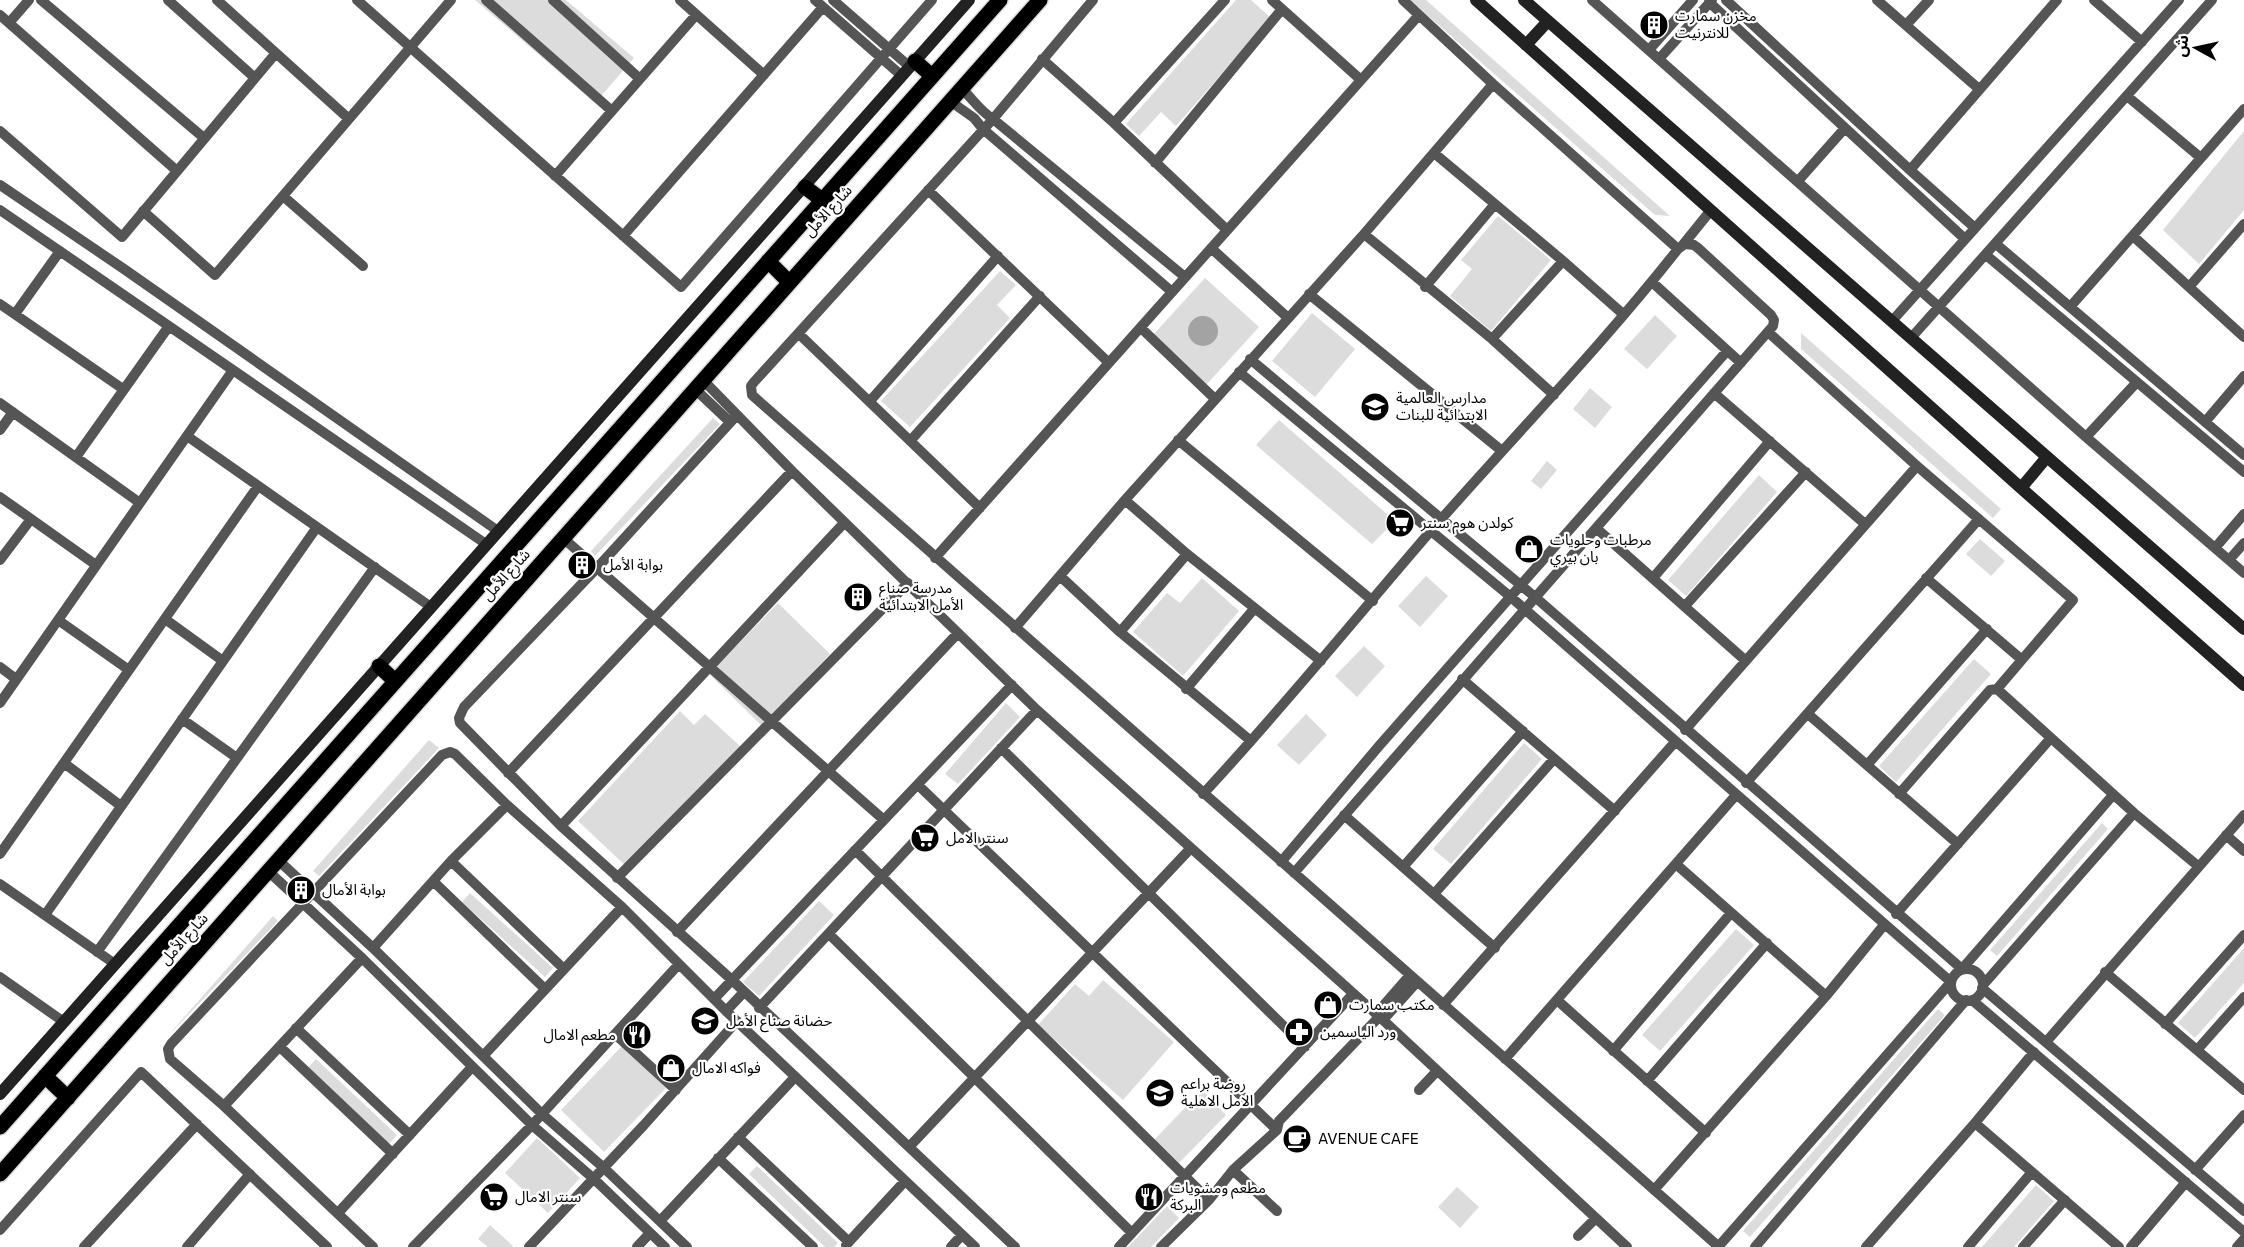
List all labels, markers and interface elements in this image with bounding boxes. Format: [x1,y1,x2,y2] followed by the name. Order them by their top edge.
[1675,6,1757,42] place label: مخزن سمارت للانترنيت
[1638,9,1670,41] building icon: مخزن سمارت للانترنيت
[2166,18,2226,78] north arrow
[2170,34,2193,58] text: ش
[799,181,858,243] street label: شارع الأمل
[1396,388,1487,423] place label: مدارس العالمية الابتدائية للبنات
[1359,391,1391,423] school or university icon: مدارس العالمية الابتدائية للبنات
[1384,507,1416,539] supermarket icon: كولدن هوم سنتر
[1420,513,1514,534] place label: كولدن هوم سنتر
[1550,530,1652,568] place label: مرطبات وحلويات بان بيري
[1513,533,1545,565] shop icon: مرطبات وحلويات بان بيري
[477,545,536,607] street label: شارع الأمل
[566,549,598,581] building icon: بوابة الأمل
[603,555,663,574] place label: بوابة الأمل
[879,578,963,614] place label: مدرسة صناع الأمل الابتدائية
[842,581,874,613] building icon: مدرسة صناع الأمل الابتدائية
[909,822,941,854] supermarket icon: سنتر الامل
[946,828,1009,847] place label: سنتر الامل
[285,874,317,906] building icon: بوابة الأمال
[322,880,386,899] place label: بوابة الأمال
[155,909,214,971] street label: شارع الأمل
[1312,989,1344,1021] shop icon: مكتب سمارت
[1349,995,1435,1014] place label: مكتب سمارت
[689,1005,721,1037] school or university icon: حضانة صناع الأمل
[726,1011,832,1033] place label: حضانة صناع الأمل
[1283,1016,1315,1048] pharmacy icon: ورد الياسمين
[621,1019,653,1051] restaurant icon: مطعم الامال
[1320,1022,1396,1041] place label: ورد الياسمين
[543,1025,616,1046] place label: مطعم الامال
[655,1052,687,1084] shop icon: فواكه الامال
[692,1058,761,1077] place label: فواكه الامال
[1181,1074,1253,1110] place label: روضة براعم الامل الاهلية
[1144,1077,1176,1109] school or university icon: روضة براعم الامل الاهلية
[1281,1123,1313,1155] cafe icon: AVENUE CAFE
[1318,1129,1419,1147] place label: AVENUE CAFE
[1170,1178,1266,1214] place label: مطعم ومشويات البركة
[478,1181,510,1213] supermarket icon: سنتر الامال
[1133,1181,1165,1213] restaurant icon: مطعم ومشويات البركة
[515,1187,582,1206] place label: سنتر الامال

